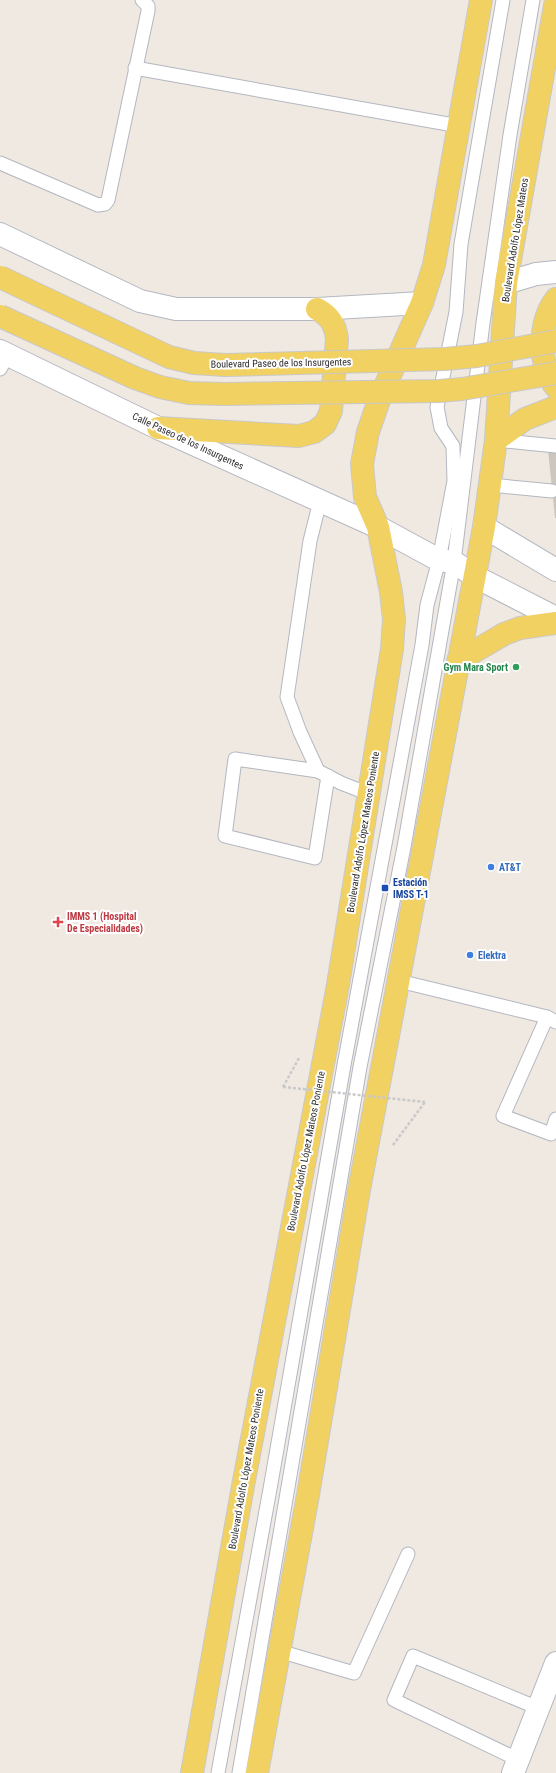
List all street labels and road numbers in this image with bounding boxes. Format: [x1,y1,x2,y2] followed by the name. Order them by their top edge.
[500,177,530,303] street label: Boulevard Adolfo López Mateos
[211,356,352,370] street label: Boulevard Paseo de los Insurgentes
[131,410,246,472] street label: Calle Paseo de los Insurgentes
[345,750,381,913] street label: Boulevard Adolfo López Mateos Poniente
[285,1070,327,1232] street label: Boulevard Adolfo López Mateos Poniente
[226,1388,266,1550] street label: Boulevard Adolfo López Mateos Poniente

